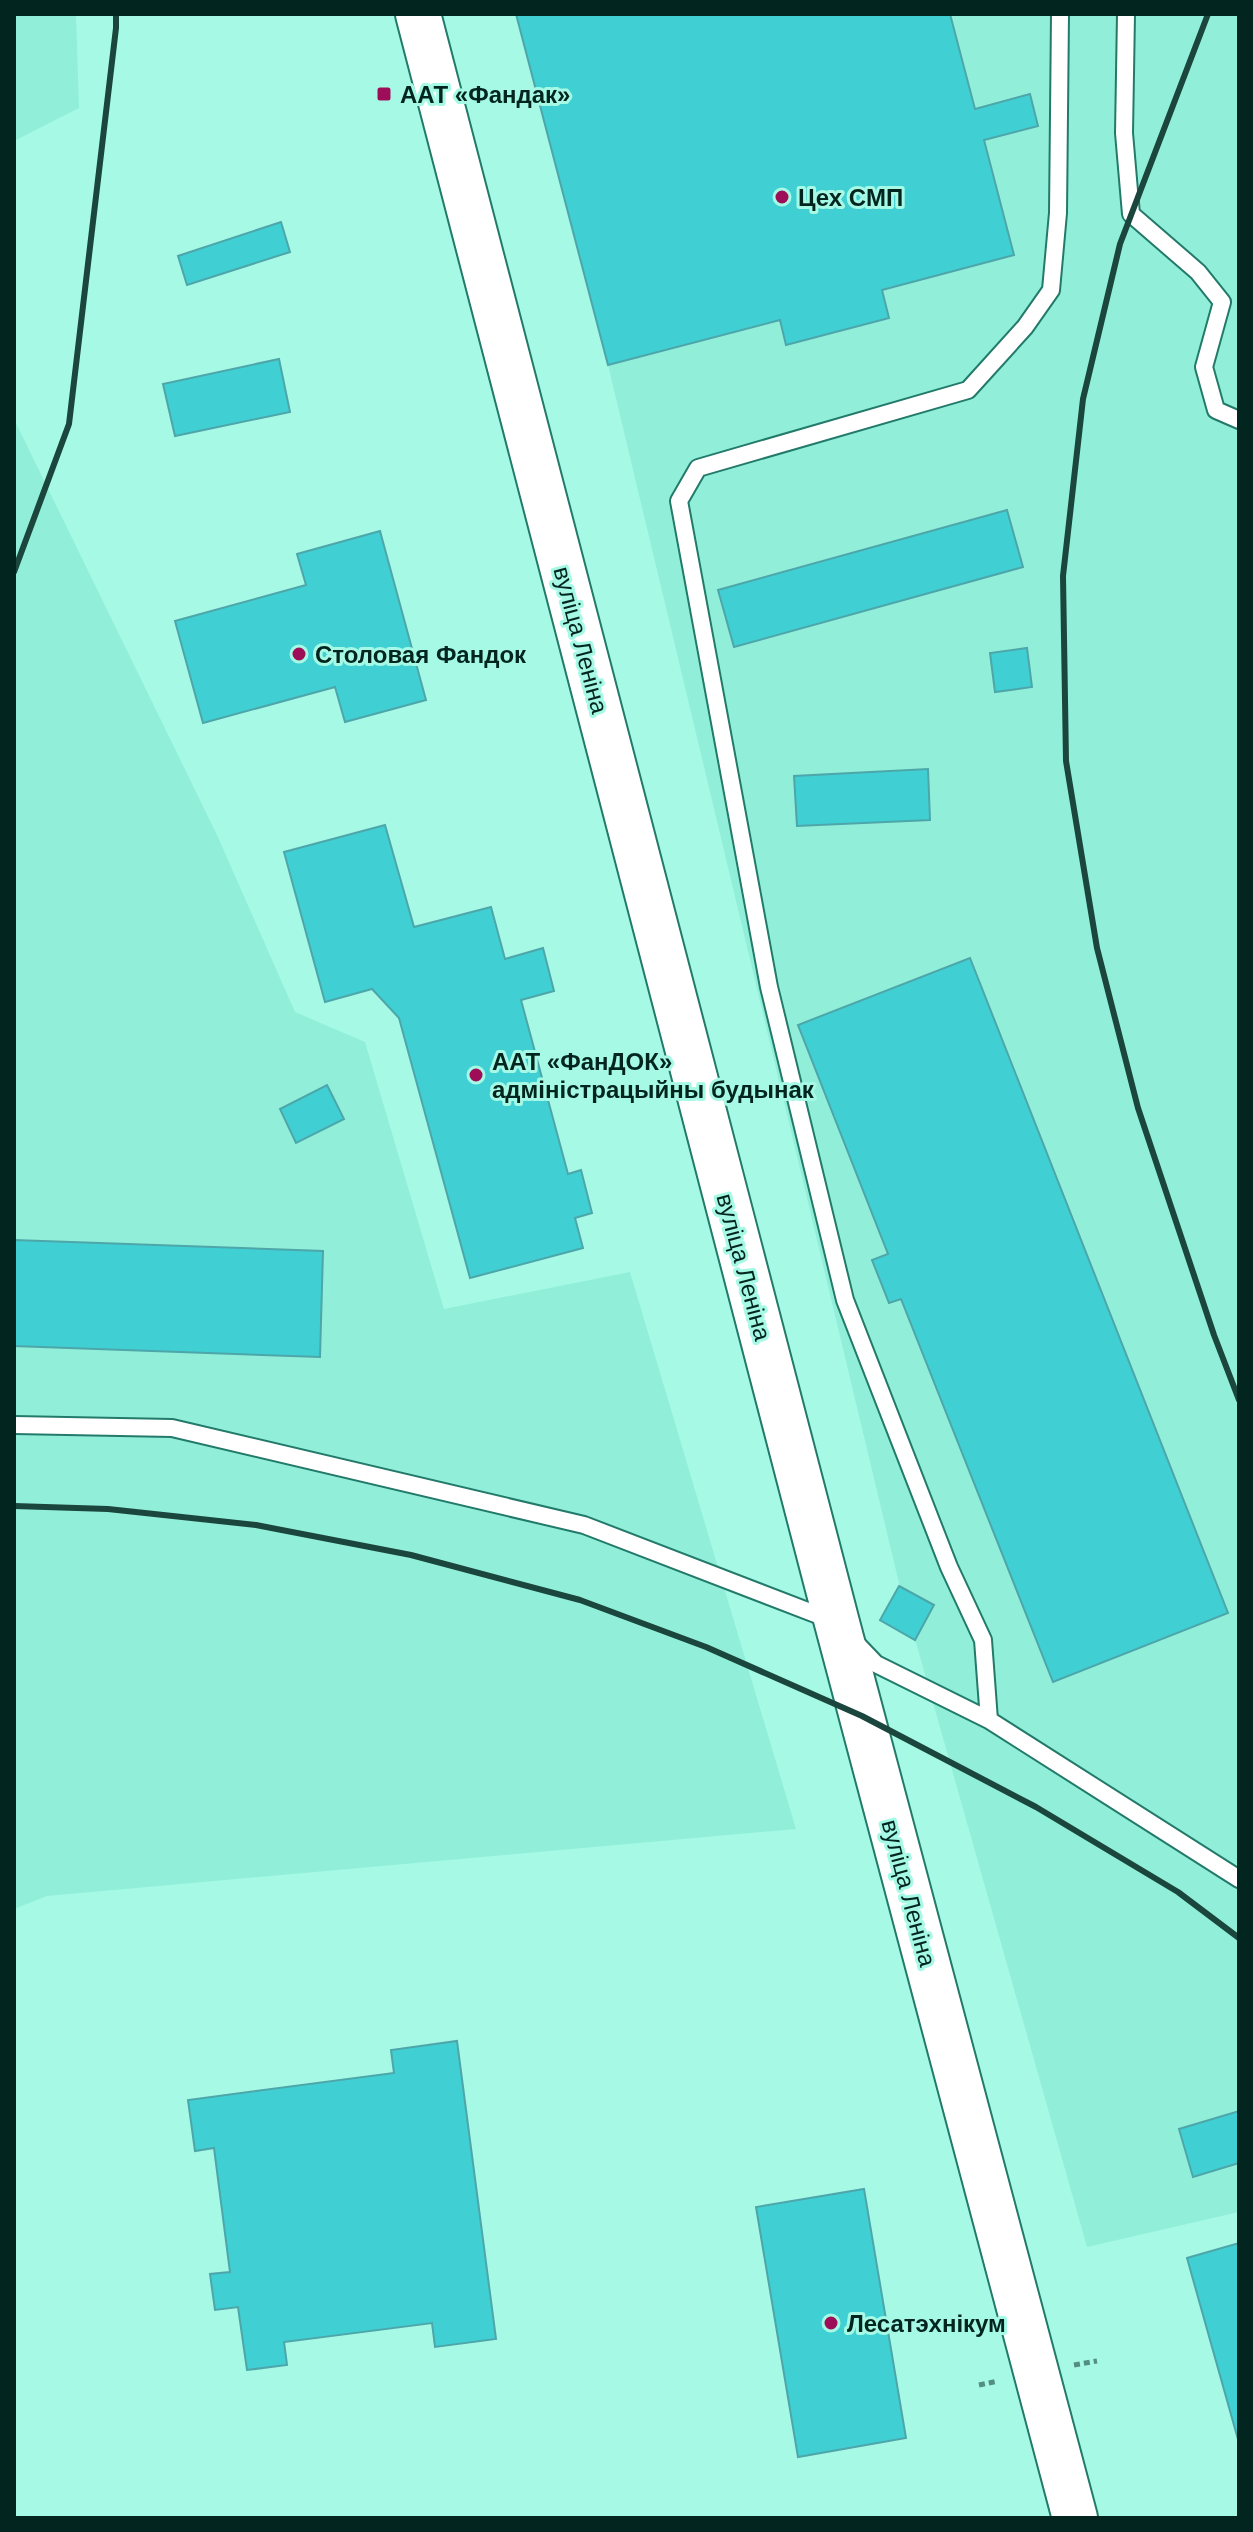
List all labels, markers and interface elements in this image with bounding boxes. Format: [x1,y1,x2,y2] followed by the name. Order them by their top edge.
[400,81,570,108] place label: ААТ «Фандак»
[375,85,393,103] marker: ААТ «Фандак»
[798,184,903,211] place label: Цех СМП
[773,188,791,206] marker: Цех СМП
[548,564,614,717] street label: вуліца Леніна
[315,641,527,668] place label: Столовая Фандок
[290,645,308,663] marker: Столовая Фандок
[492,1048,815,1103] place label: ААТ «ФанДОК» адміністрацыйны будынак
[467,1066,485,1084] marker: ААТ «ФанДОК» адміністрацыйны будынак
[711,1191,777,1344] street label: вуліца Леніна
[876,1817,942,1970] street label: вуліца Леніна
[847,2310,1006,2337] place label: Лесатэхнікум
[822,2314,840,2332] marker: Лесатэхнікум

